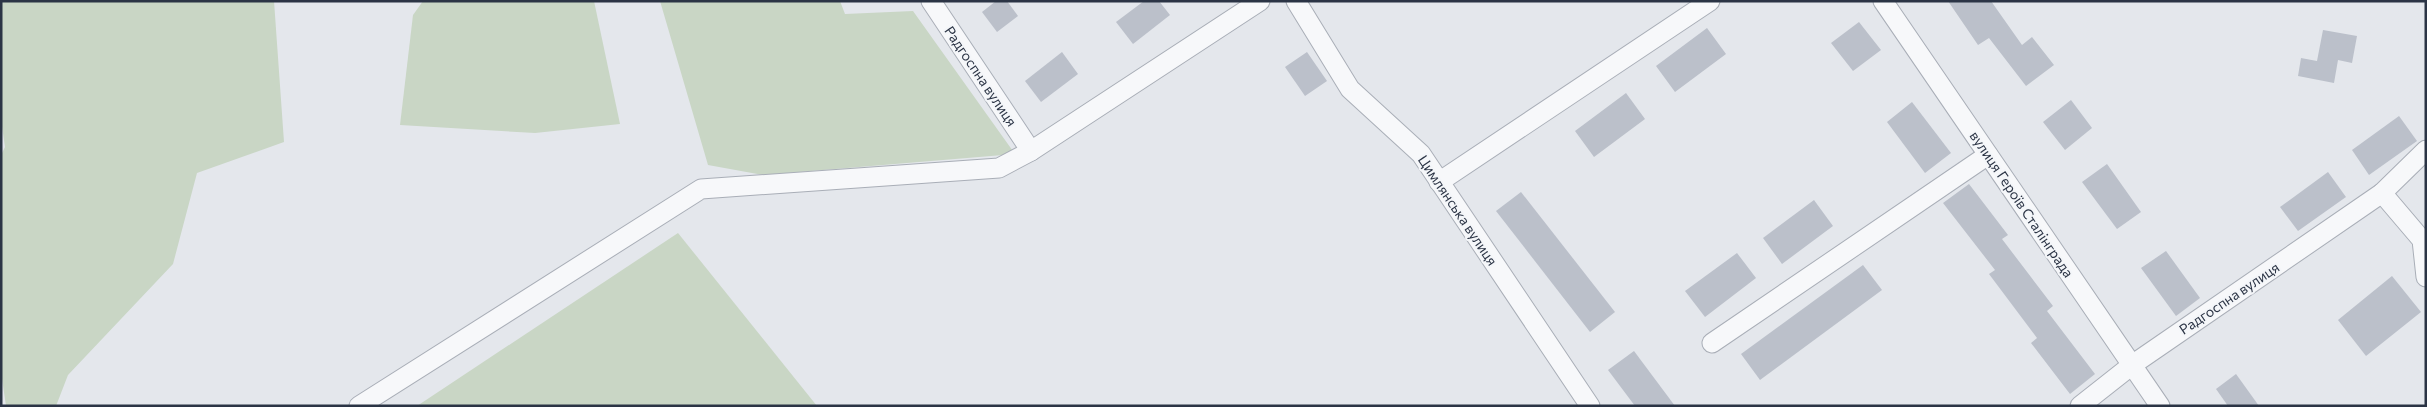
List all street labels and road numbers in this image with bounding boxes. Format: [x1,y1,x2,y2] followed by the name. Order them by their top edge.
[941,23,1021,129] street label: Радгоспна вулиця
[1967,128,2077,280] street label: вулиця Героїв Сталінграда
[1415,152,1501,268] street label: Цимлянська вулиця
[2176,258,2282,338] street label: Радгоспна вулиця

